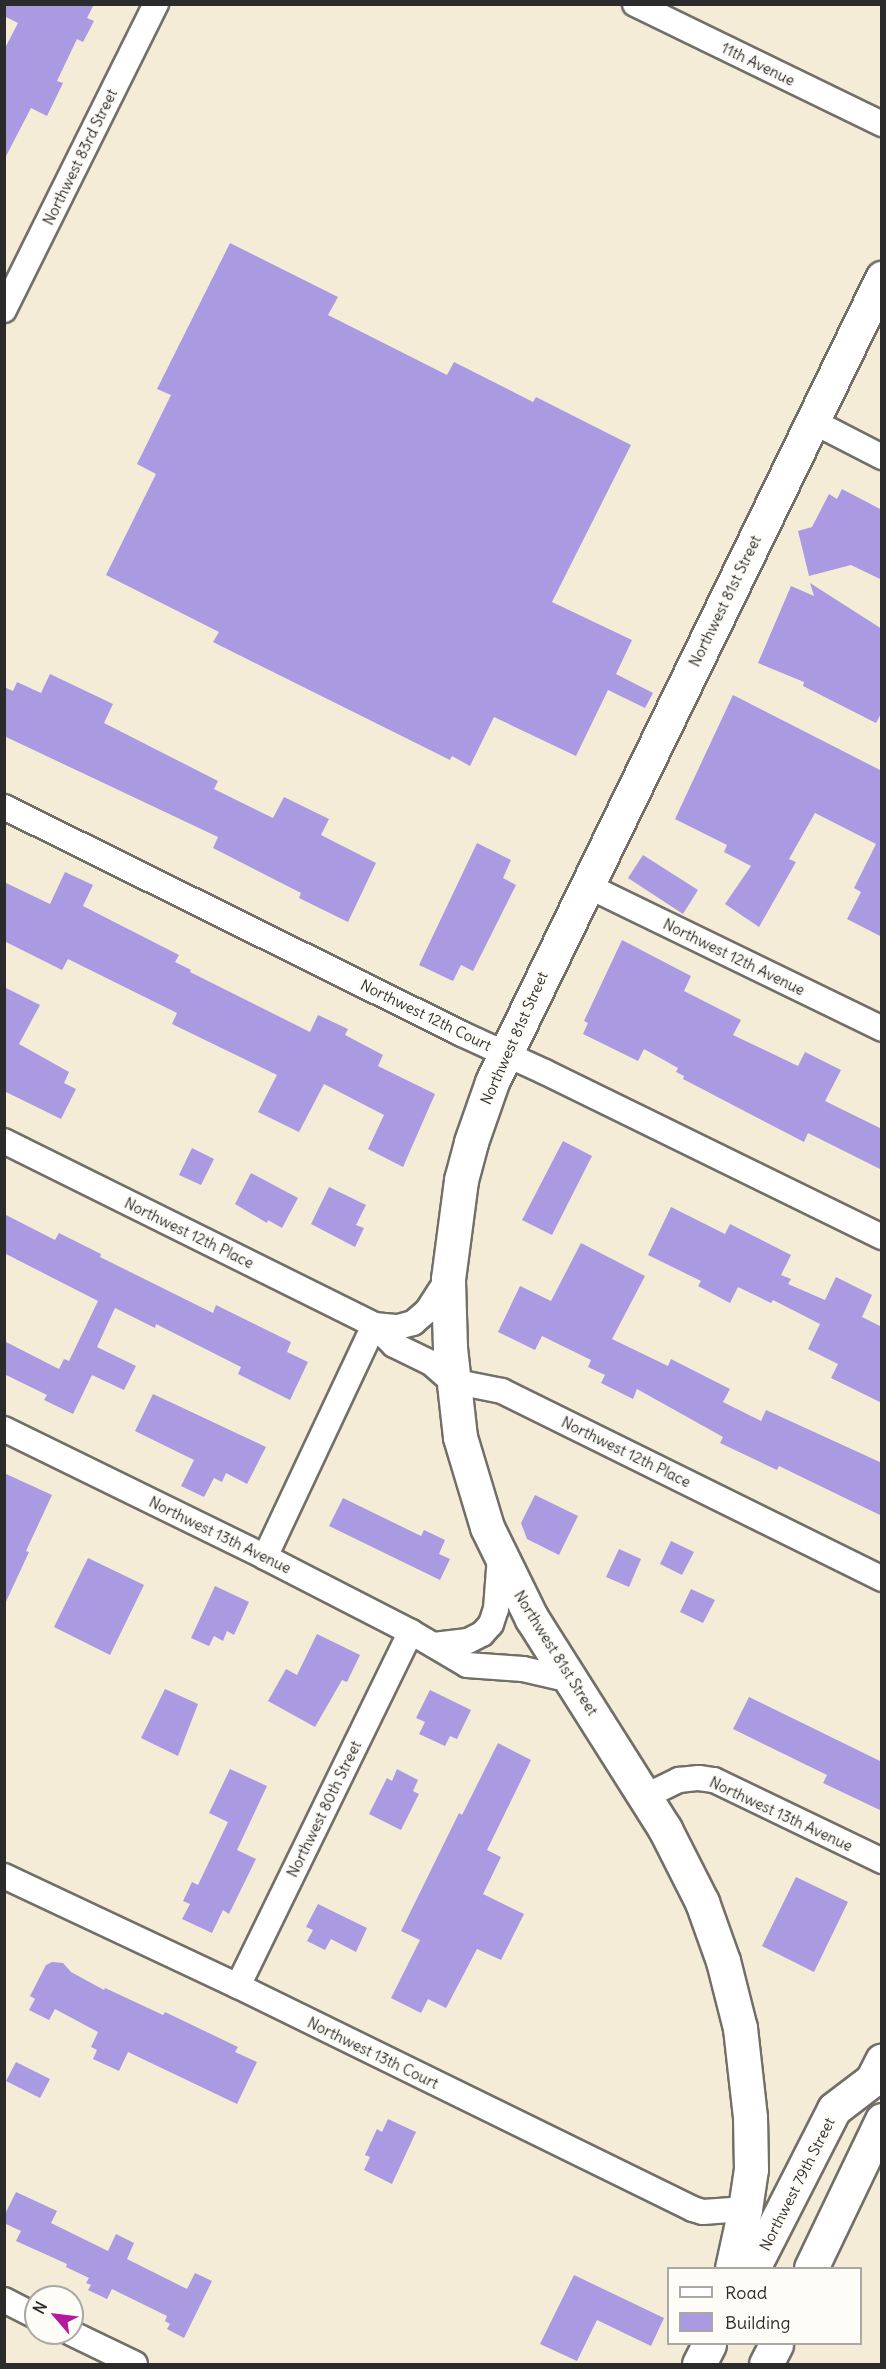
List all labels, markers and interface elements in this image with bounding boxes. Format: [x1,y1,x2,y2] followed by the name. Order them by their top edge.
[718,38,798,90] street label: 11th Avenue
[39,86,121,228] street label: Northwest 83rd Street
[685,532,765,670] street label: Northwest 81st Street
[660,915,808,999] street label: Northwest 12th Avenue
[477,969,551,1107] street label: Northwest 81st Street
[358,976,494,1054] street label: Northwest 12th Court
[121,1194,257,1272] street label: Northwest 12th Place
[558,1413,694,1491] street label: Northwest 12th Place
[146,1493,294,1577] street label: Northwest 13th Avenue
[510,1587,602,1719] street label: Northwest 81st Street
[283,1738,365,1880] street label: Northwest 80th Street
[707,1773,855,1855] street label: Northwest 13th Avenue
[305,2013,441,2093] street label: Northwest 13th Court
[756,2114,838,2254] street label: Northwest 79th Street
[667,2267,862,2345] legend
[725,2281,767,2304] text: Road
[24,2285,84,2345] north arrow
[28,2298,51,2317] text: N
[725,2311,790,2334] text: Building

